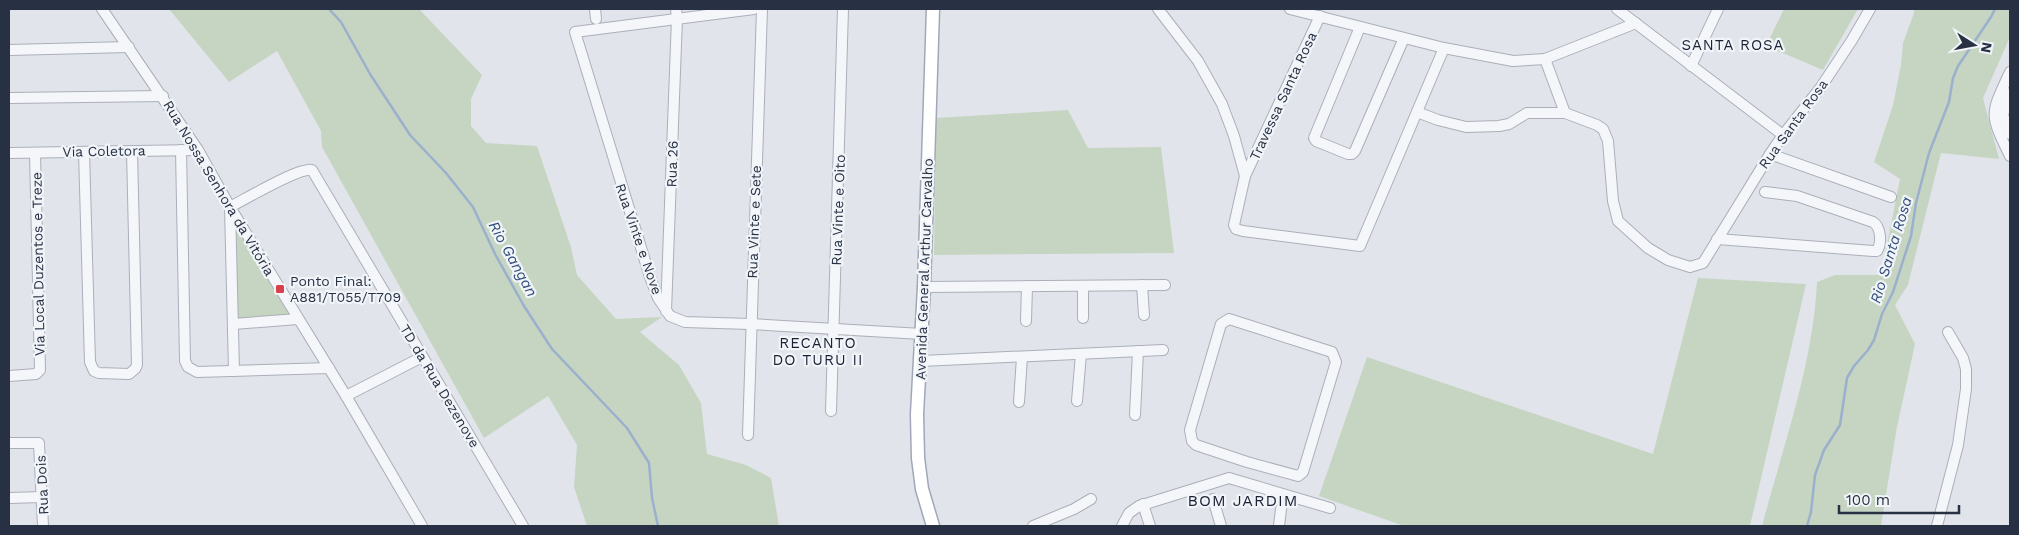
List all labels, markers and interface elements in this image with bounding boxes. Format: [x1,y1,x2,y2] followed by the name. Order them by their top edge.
[1949,20,1999,70] north arrow
[1246,29,1320,163] street label: Travessa Santa Rosa
[1681,36,1785,54] district label: SANTA ROSA
[1978,41,1996,54] text: N
[1755,76,1831,172] street label: Rua Santa Rosa
[160,97,278,279] street label: Rua Nossa Senhora da Vitória
[663,140,681,188] street label: Rua 26
[62,142,146,160] street label: Via Coletora
[828,154,848,266] street label: Rua Vinte e Oito
[912,158,936,380] street label: Avenida General Arthur Carvalho
[744,165,764,279] street label: Rua Vinte e Sete
[28,172,48,356] street label: Via Local Duzentos e Treze
[612,181,666,297] street label: Rua Vinte e Nove
[1866,195,1916,305] water label: Rio Santa Rosa
[485,218,541,300] water label: Rio Gangan
[290,273,401,305] place label: Ponto Final: A881/T055/T709
[274,283,286,295] marker: Ponto Final: A881/T055/T709
[397,322,483,450] street label: TD da Rua Dezenove
[772,334,864,369] district label: RECANTO DO TURU II
[32,455,52,515] street label: Rua Dois
[1839,482,1959,514] scale bar
[1188,491,1298,510] district label: BOM JARDIM
[1846,491,1890,509] text: 100 m

